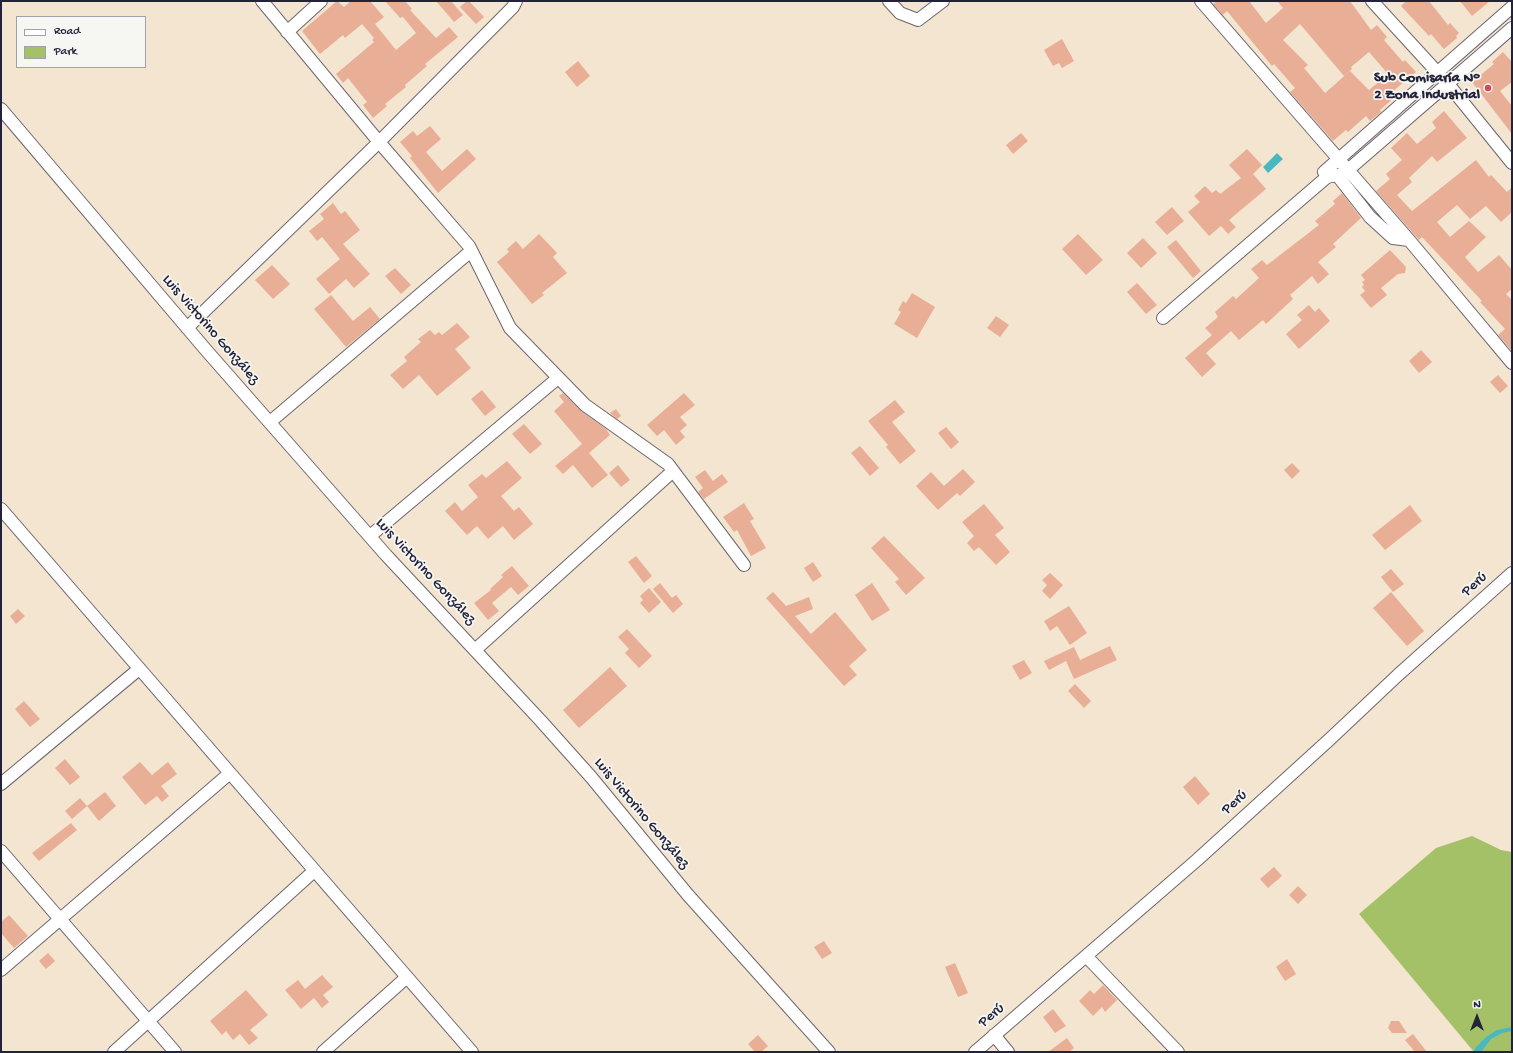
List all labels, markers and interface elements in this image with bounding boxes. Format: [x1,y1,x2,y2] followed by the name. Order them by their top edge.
[16,16,146,68] legend
[54,25,80,39] text: Road
[54,45,77,59] text: Park
[1374,70,1480,105] place label: Sub Comisaría N° 2 Zona Industrial
[1483,83,1493,93] marker: Sub Comisaría N° 2 Zona Industrial
[157,271,263,389] street label: Luis Victorino González
[371,515,479,629] street label: Luis Victorino González
[1458,569,1492,601] street label: Perú
[589,755,693,873] street label: Luis Victorino González
[1218,787,1252,819] street label: Perú
[1457,997,1497,1037] north arrow
[1473,999,1481,1011] text: N
[975,1000,1009,1032] street label: Perú

